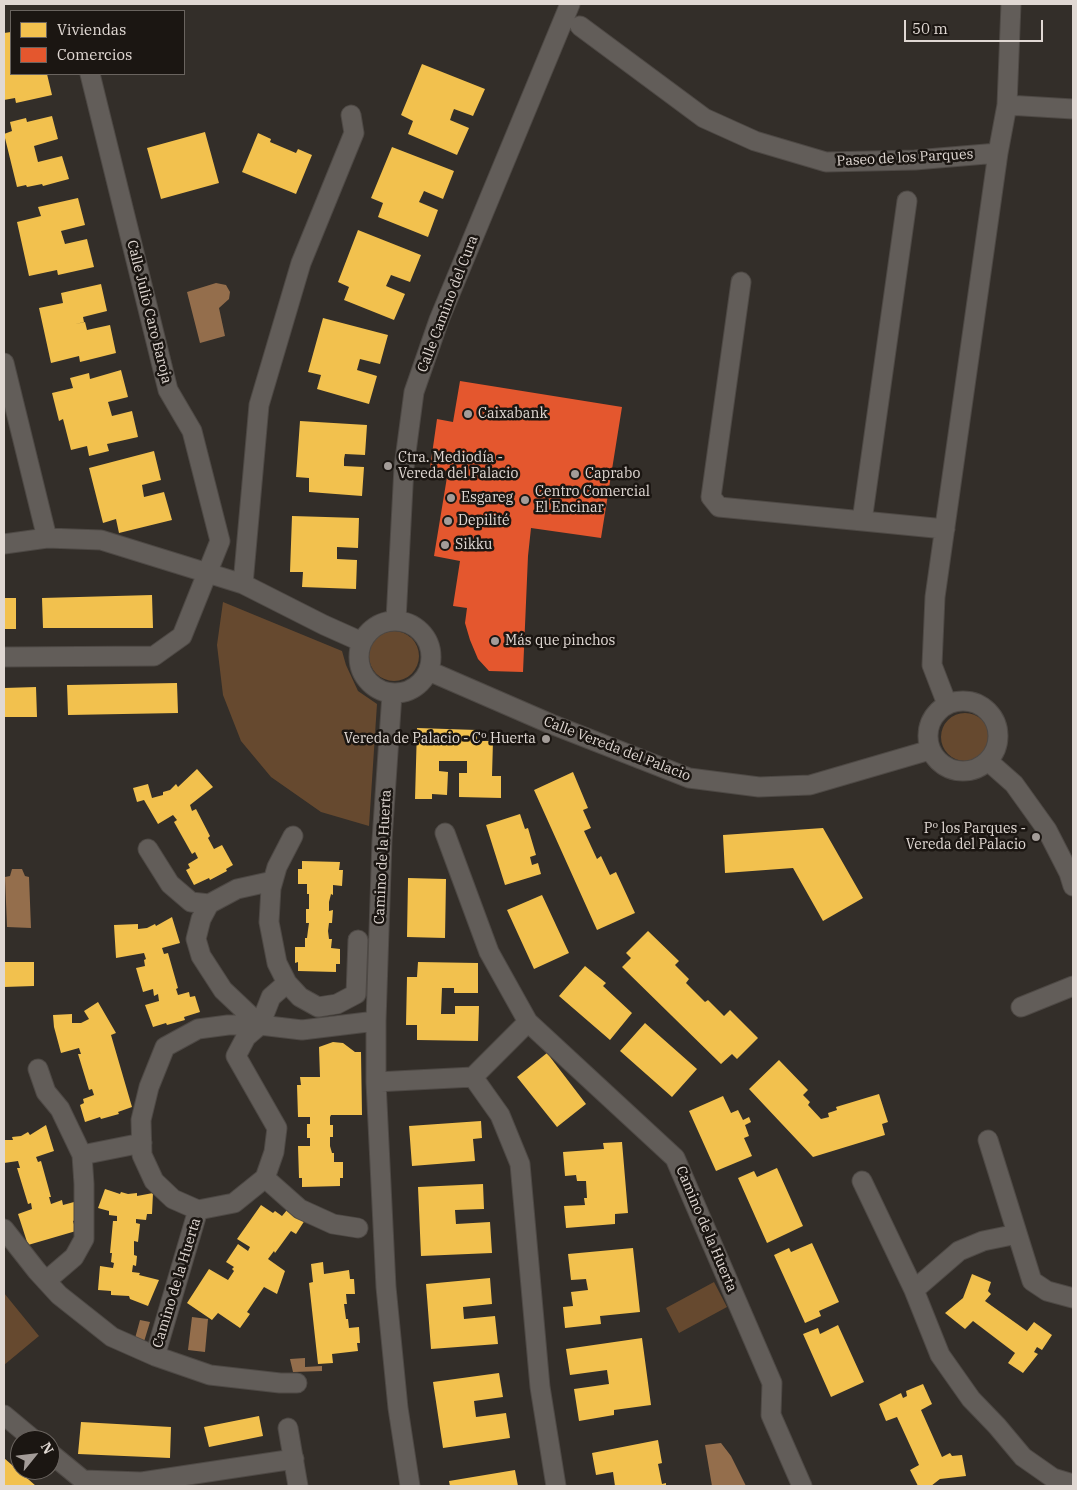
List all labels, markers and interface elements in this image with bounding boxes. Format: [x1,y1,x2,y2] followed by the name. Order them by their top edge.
[10,10,185,75] legend
[907,10,1046,42] scale bar
[912,19,948,38] text: 50 m
[57,20,126,39] text: Viviendas
[57,45,132,64] text: Comercios
[836,146,974,170] street label: Paseo de los Parques
[414,233,482,375] street label: Calle Camino del Cura
[123,238,175,386] street label: Calle Julio Caro Baroja
[478,406,548,422] place label: Caixabank
[462,408,474,420] marker: Caixabank
[398,450,518,482] place label: Ctra. Mediodía - Vereda del Palacio
[382,460,394,472] marker: Ctra. Mediodía - Vereda del Palacio
[585,466,640,482] place label: Caprabo
[569,468,581,480] marker: Caprabo
[535,484,650,516] place label: Centro Comercial El Encinar
[461,490,513,506] place label: Esgareg
[445,492,457,504] marker: Esgareg
[519,494,531,506] marker: Centro Comercial El Encinar
[458,513,509,529] place label: Depilité
[442,515,454,527] marker: Depilité
[455,537,493,553] place label: Sikku
[439,539,451,551] marker: Sikku
[505,633,615,649] place label: Más que pinchos
[489,635,501,647] marker: Más que pinchos
[541,713,693,785] street label: Calle Vereda del Palacio
[344,731,536,747] place label: Vereda de Palacio - Cº Huerta
[540,733,552,745] marker: Vereda de Palacio - Cº Huerta
[371,789,395,925] street label: Camino de la Huerta
[906,821,1026,854] place label: Pº los Parques - Vereda del Palacio
[1030,831,1042,843] marker: Pº los Parques - Vereda del Palacio
[672,1164,740,1294] street label: Camino de la Huerta
[149,1216,205,1350] street label: Camino de la Huerta
[10,1430,60,1480] north arrow
[37,1439,58,1457] text: N

